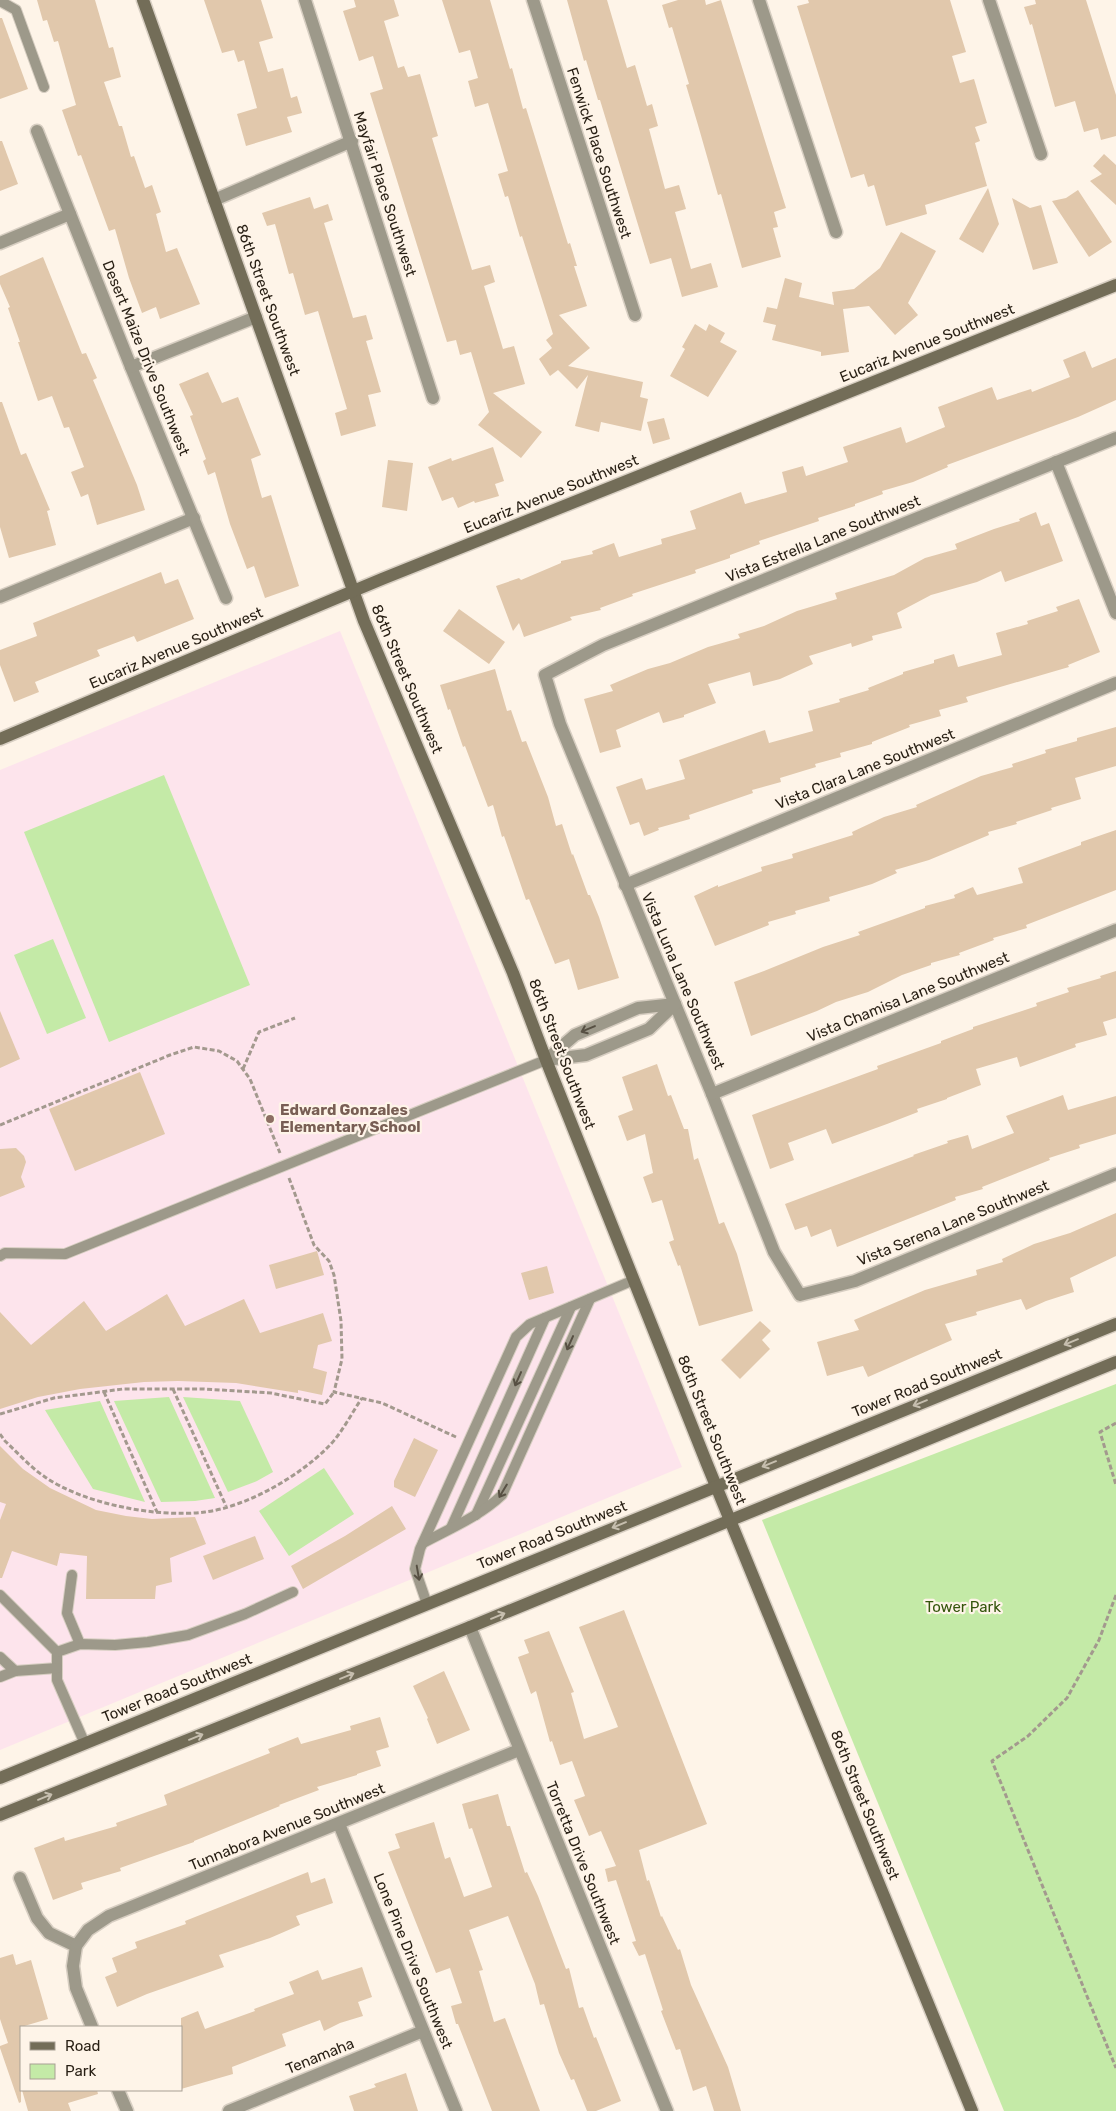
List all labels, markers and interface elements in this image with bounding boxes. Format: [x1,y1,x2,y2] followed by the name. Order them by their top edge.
[563,65,635,241] street label: Fenwick Place Southwest
[350,109,420,279] street label: Mayfair Place Southwest
[232,222,304,378] street label: 86th Street Southwest
[99,258,194,458] street label: Desert Maize Drive Southwest
[837,300,1017,386] street label: Eucariz Avenue Southwest
[461,451,641,537] street label: Eucariz Avenue Southwest
[723,492,923,586] street label: Vista Estrella Lane Southwest
[367,602,447,756] street label: 86th Street Southwest
[87,603,266,693] street label: Eucariz Avenue Southwest
[773,725,957,813] street label: Vista Clara Lane Southwest
[637,890,729,1072] street label: Vista Luna Lane Southwest
[804,948,1012,1046] street label: Vista Chamisa Lane Southwest
[525,976,599,1132] street label: 86th Street Southwest
[581,1025,596,1035] one-way arrow
[280,1101,421,1136] place label: Edward Gonzales Elementary School
[264,1113,276,1125] marker: Edward Gonzales Elementary School
[855,1176,1052,1270] street label: Vista Serena Lane Southwest
[565,1335,574,1350] one-way arrow
[1064,1338,1079,1348] one-way arrow
[850,1345,1005,1421] street label: Tower Road Southwest
[674,1352,750,1508] street label: 86th Street Southwest
[512,1371,522,1386] one-way arrow
[913,1399,928,1409] one-way arrow
[762,1460,778,1469] one-way arrow
[497,1484,508,1498] one-way arrow
[475,1497,630,1573] street label: Tower Road Southwest
[612,1521,627,1531] one-way arrow
[413,1565,423,1581] one-way arrow
[925,1598,1001,1616] park label: Tower Park
[490,1610,505,1620] one-way arrow
[100,1650,255,1726] street label: Tower Road Southwest
[339,1671,354,1680] one-way arrow
[827,1727,903,1883] street label: 86th Street Southwest
[188,1731,203,1741] one-way arrow
[187,1779,388,1875] street label: Tunnabora Avenue Southwest
[542,1779,624,1947] street label: Torretta Drive Southwest
[37,1792,52,1801] one-way arrow
[369,1871,457,2052] street label: Lone Pine Drive Southwest
[20,2026,182,2091] legend
[283,2034,357,2078] street label: Tenamaha
[65,2037,101,2055] text: Road
[65,2062,96,2080] text: Park

